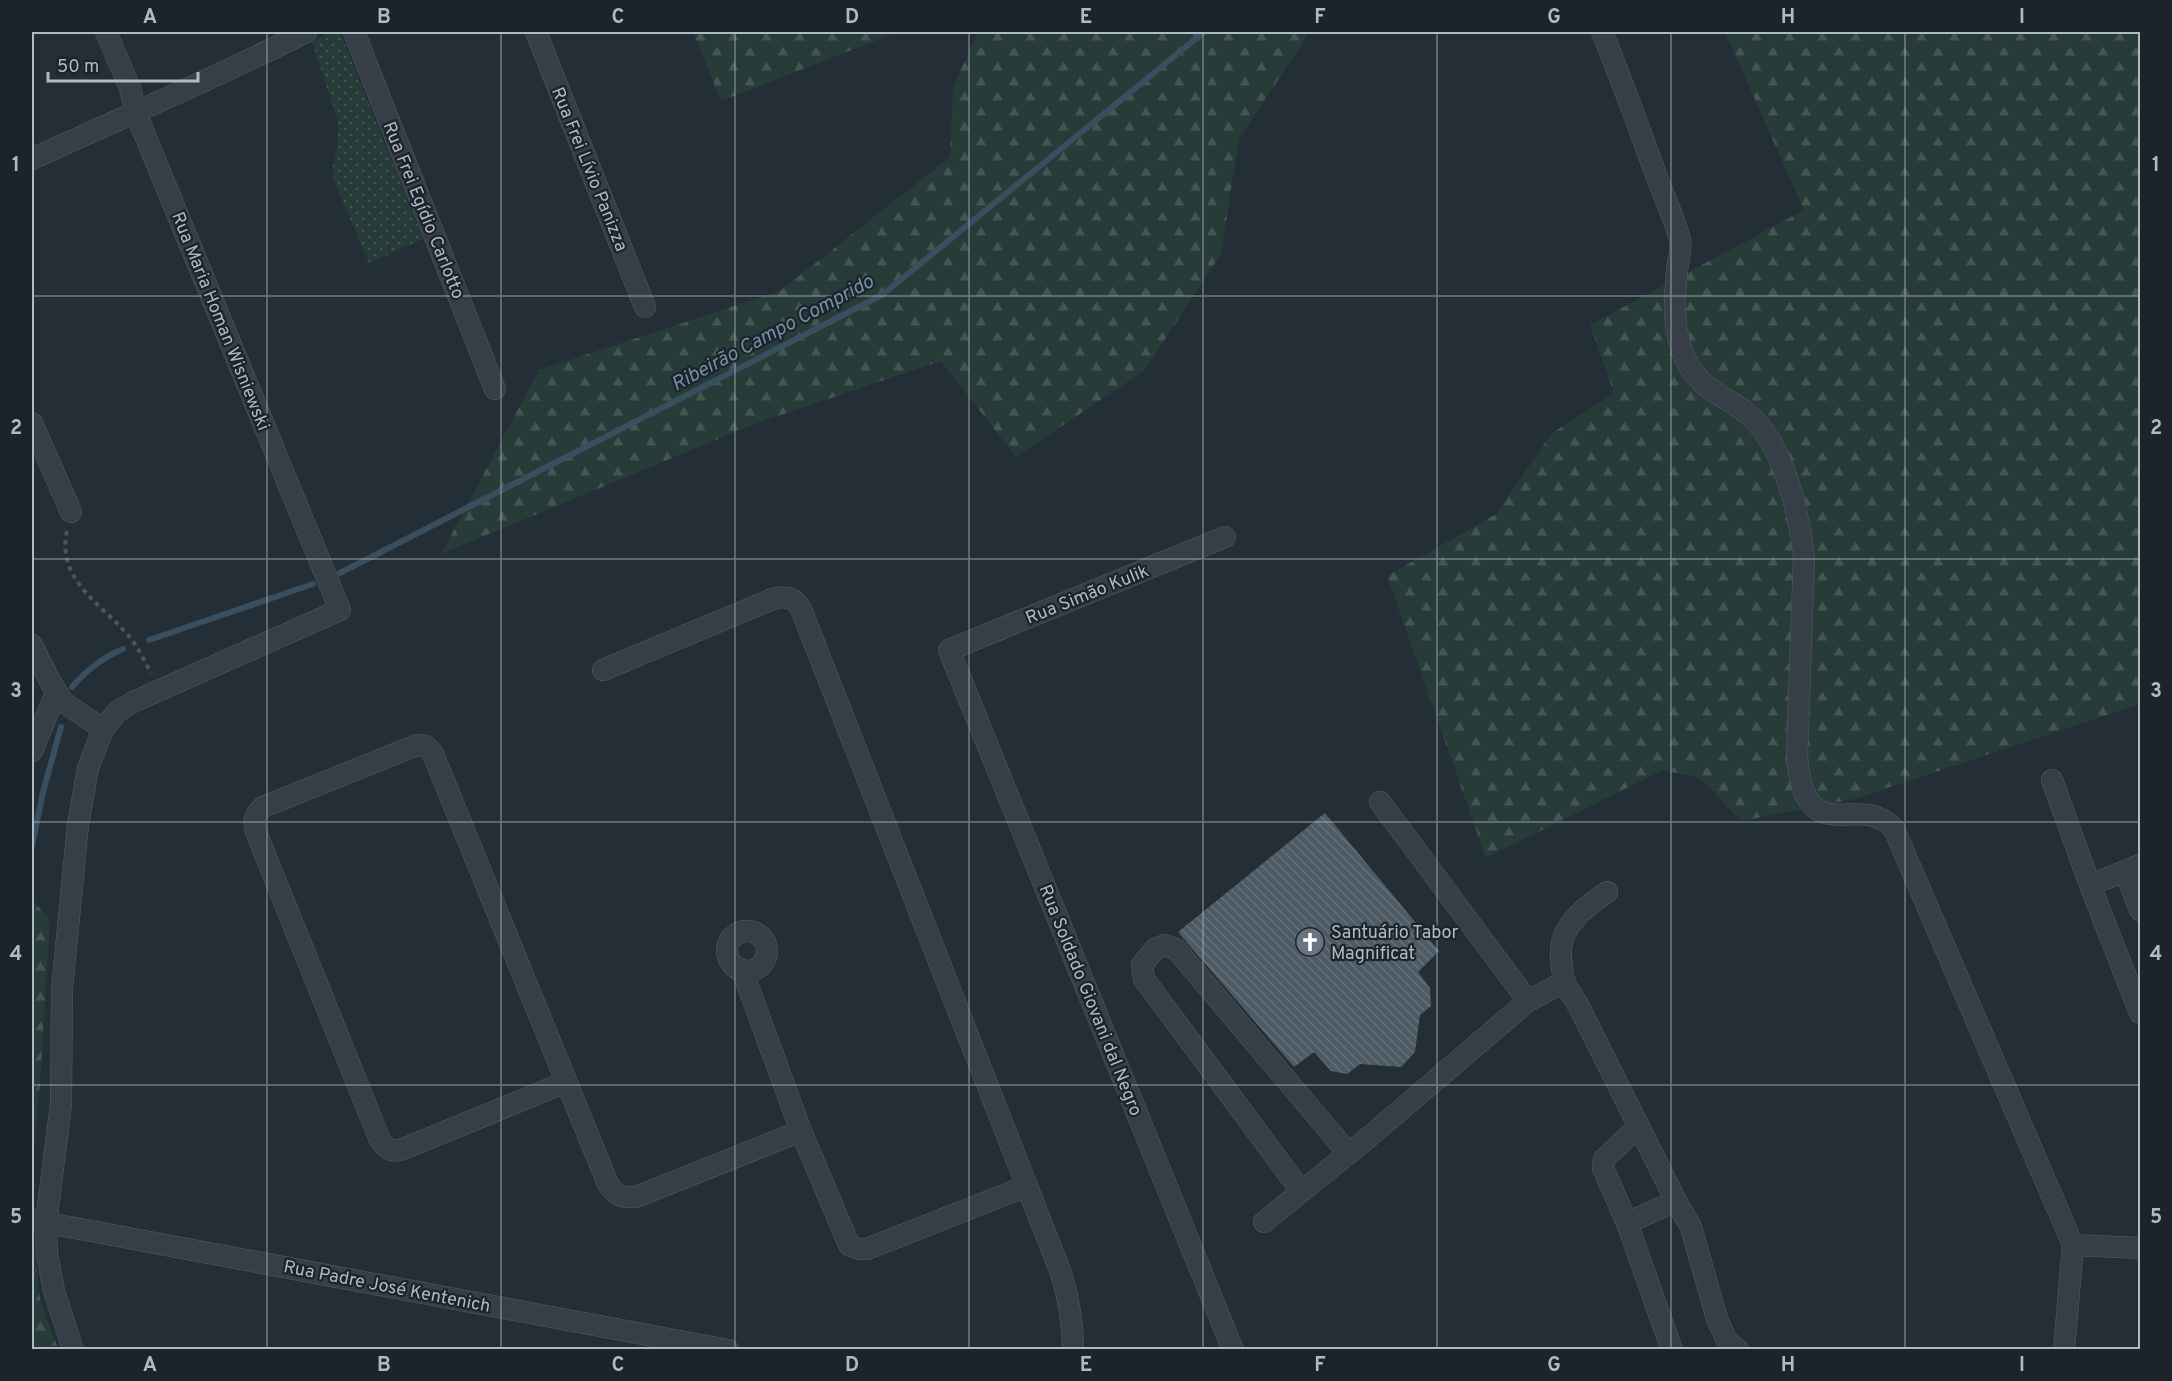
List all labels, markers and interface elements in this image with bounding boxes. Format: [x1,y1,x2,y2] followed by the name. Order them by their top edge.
[143,5,157,31] text: A
[377,5,391,31] text: B
[612,5,624,31] text: C
[845,5,859,31] text: D
[1080,5,1092,31] text: E
[1314,5,1326,31] text: F
[1547,5,1561,31] text: G
[1781,5,1795,31] text: H
[2019,5,2025,31] text: I
[48,45,198,83] scale bar
[57,56,99,79] text: 50 m
[545,84,632,255] street label: Rua Frei Lívio Panizza
[376,118,469,303] street label: Rua Frei Egídio Carlotto
[12,153,20,179] text: 1
[2152,153,2160,179] text: 1
[165,209,274,434] street label: Rua Maria Homan Wisniewski
[667,269,879,398] water label: Ribeirão Campo Comprido
[10,416,22,442] text: 2
[2150,416,2162,442] text: 2
[1023,560,1152,631] street label: Rua Simão Kulik
[10,679,22,705] text: 3
[2150,679,2162,705] text: 3
[1033,881,1147,1120] street label: Rua Soldado Giovani dal Negro
[1331,922,1459,966] place label: Santuário Tabor Magnificat
[1294,926,1326,958] church icon: Santuário Tabor Magnificat
[10,942,22,968] text: 4
[2150,942,2162,968] text: 4
[10,1205,22,1231] text: 5
[2150,1205,2162,1231] text: 5
[281,1256,492,1319] street label: Rua Padre José Kentenich
[143,1353,157,1379] text: A
[377,1353,391,1379] text: B
[612,1353,624,1379] text: C
[845,1353,859,1379] text: D
[1080,1353,1092,1379] text: E
[1314,1353,1326,1379] text: F
[1547,1353,1561,1379] text: G
[1781,1353,1795,1379] text: H
[2019,1353,2025,1379] text: I

